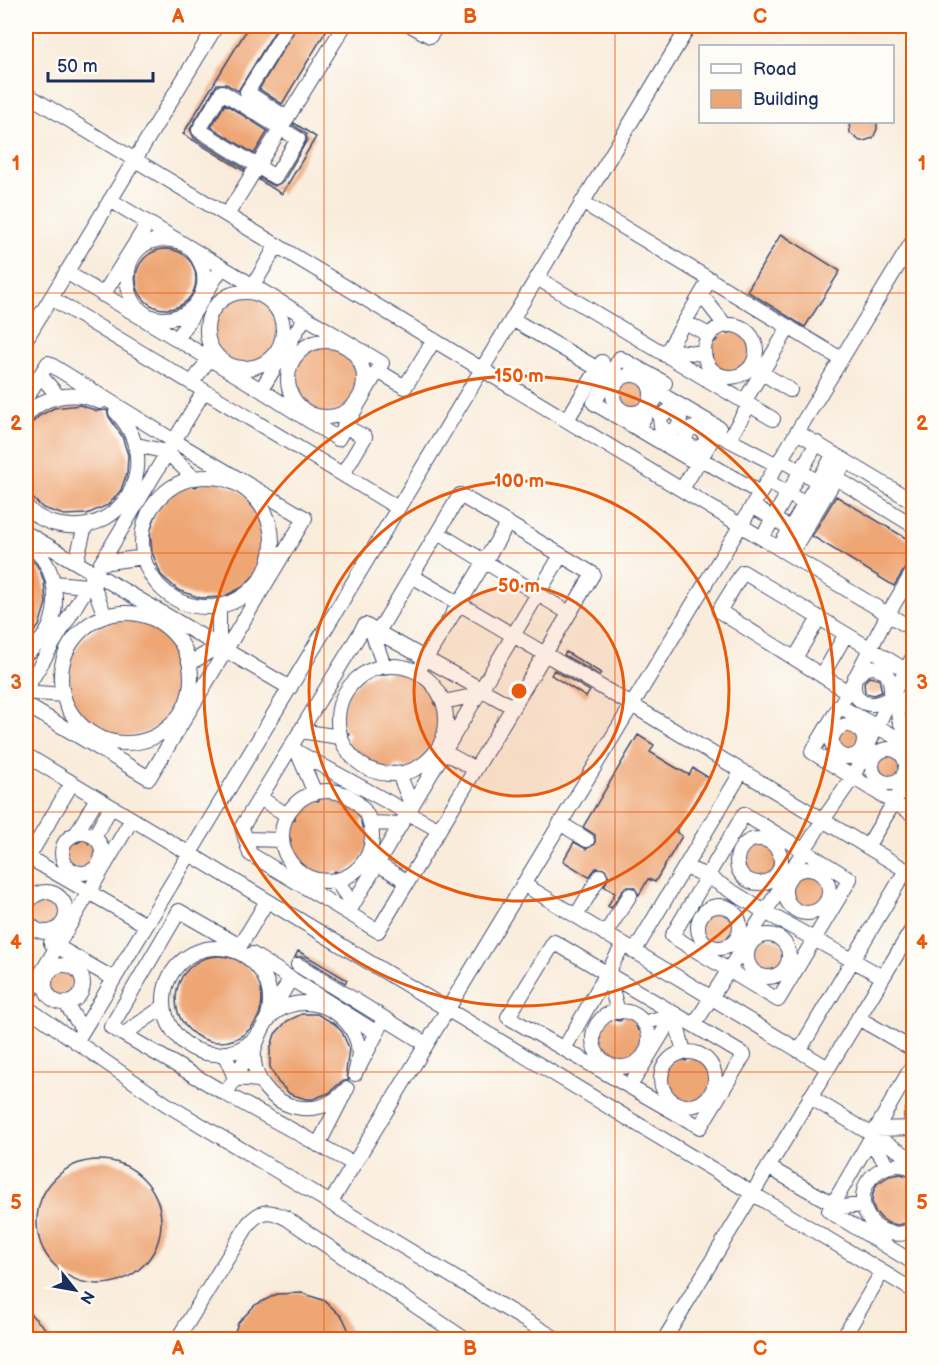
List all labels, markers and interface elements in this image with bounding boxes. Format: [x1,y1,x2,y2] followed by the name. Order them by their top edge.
[171,5,185,29] text: A
[463,5,477,29] text: B
[753,5,767,29] text: C
[48,45,153,83] scale bar
[699,45,894,123] legend
[57,56,98,77] text: 50 m
[753,59,797,80] text: Road
[753,89,819,110] text: Building
[12,152,20,176] text: 1
[918,152,926,176] text: 1
[494,366,544,387] text: 150 m
[10,412,22,436] text: 2
[916,412,928,436] text: 2
[494,471,544,492] text: 100 m
[498,576,540,597] text: 50 m
[10,671,22,695] text: 3
[916,671,928,695] text: 3
[509,681,529,701] centre of rings
[10,931,22,955] text: 4
[916,931,928,955] text: 4
[10,1191,22,1215] text: 5
[916,1191,928,1215] text: 5
[45,1260,105,1320] north arrow
[75,1287,98,1307] text: N
[171,1337,185,1361] text: A
[463,1337,477,1361] text: B
[753,1337,767,1361] text: C

